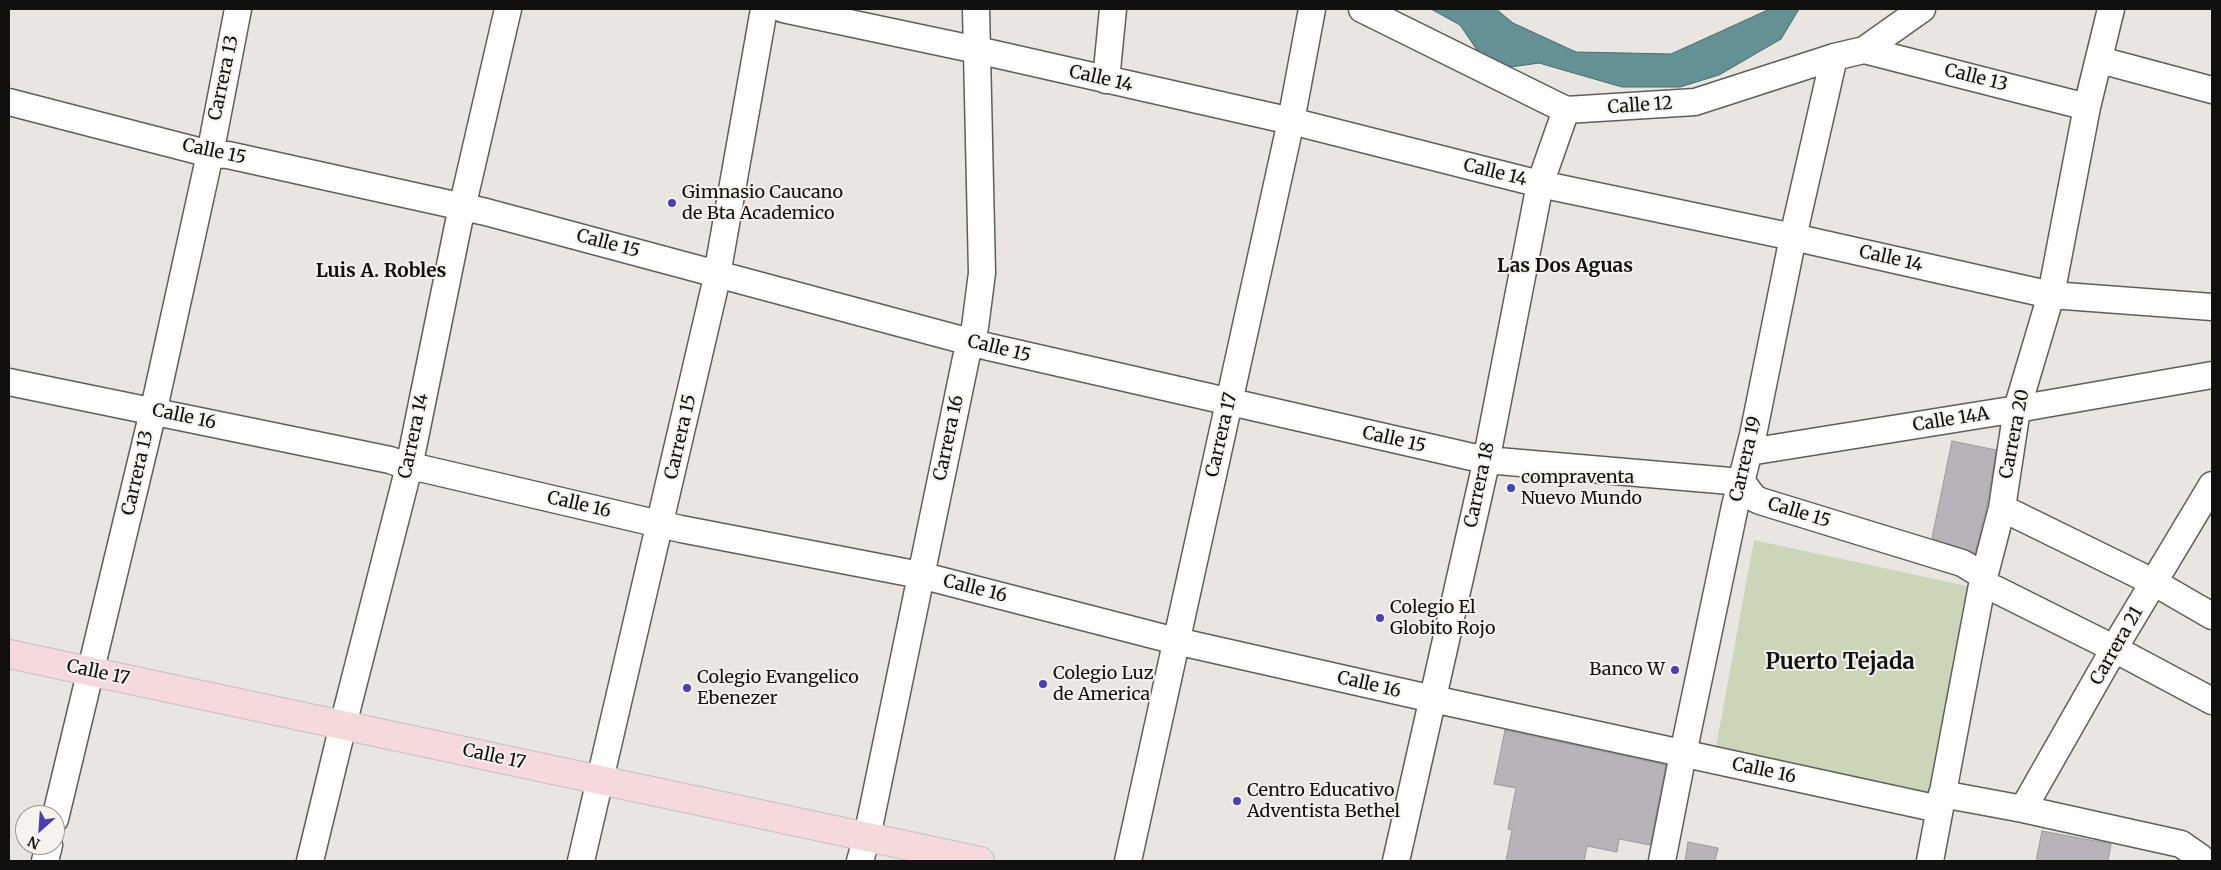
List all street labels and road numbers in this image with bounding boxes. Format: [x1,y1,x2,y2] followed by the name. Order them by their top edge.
[204,33,244,123] street label: Carrera 13
[1942,60,2010,96] street label: Calle 13
[1067,61,1135,97] street label: Calle 14
[1607,93,1673,119] street label: Calle 12
[180,135,248,169] street label: Calle 15
[1461,155,1529,191] street label: Calle 14
[574,225,642,263] street label: Calle 15
[1857,241,1925,277] street label: Calle 14
[965,331,1033,367] street label: Calle 15
[1996,388,2034,480] street label: Carrera 20
[394,391,434,481] street label: Carrera 14
[1202,391,1242,479] street label: Carrera 17
[661,392,701,482] street label: Carrera 15
[929,393,969,483] street label: Carrera 16
[150,400,218,434] street label: Calle 16
[1911,403,1991,437] street label: Calle 14A
[1726,414,1766,504] street label: Carrera 19
[1360,422,1428,458] street label: Calle 15
[118,428,158,518] street label: Carrera 13
[1460,440,1500,530] street label: Carrera 18
[545,487,613,523] street label: Calle 16
[1765,493,1833,533] street label: Calle 15
[941,571,1009,607] street label: Calle 16
[2086,603,2148,689] street label: Carrera 21
[65,656,131,690] street label: Calle 17
[1335,667,1403,703] street label: Calle 16
[461,740,527,774] street label: Calle 17
[1730,754,1798,788] street label: Calle 16

